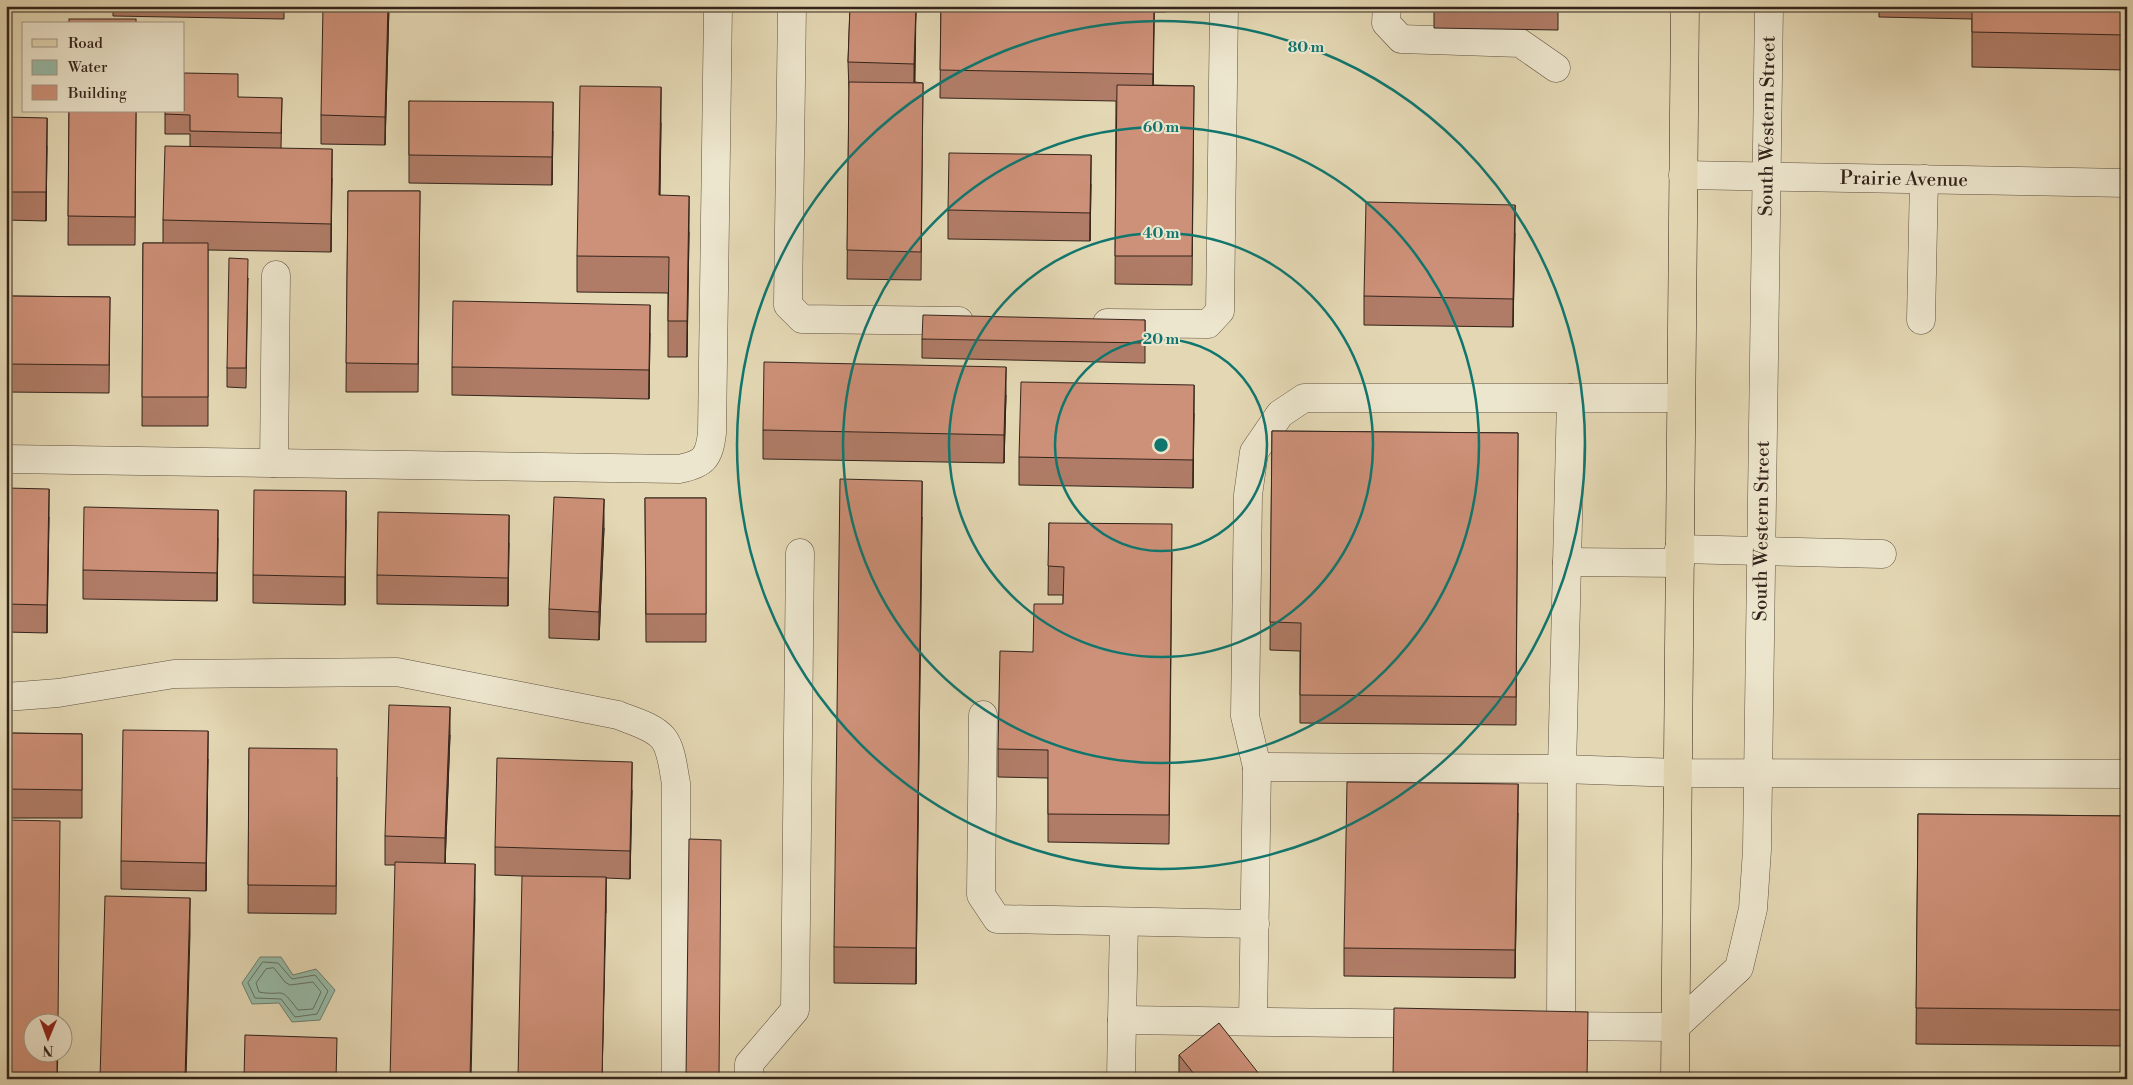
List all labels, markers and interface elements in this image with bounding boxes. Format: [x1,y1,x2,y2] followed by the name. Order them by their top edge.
[22,22,185,112] legend
[68,34,103,53] text: Road
[1754,35,1781,216] street label: South Western Street
[1288,38,1325,57] text: 80 m
[67,58,108,77] text: Water
[67,84,127,103] text: Building
[1143,118,1180,137] text: 60 m
[1840,166,1968,192] street label: Prairie Avenue
[1142,224,1180,243] text: 40 m
[1143,330,1180,349] text: 20 m
[1152,436,1170,454] centre of rings
[1748,440,1775,621] street label: South Western Street
[22,1012,72,1062] north arrow
[42,1041,53,1059] text: N

